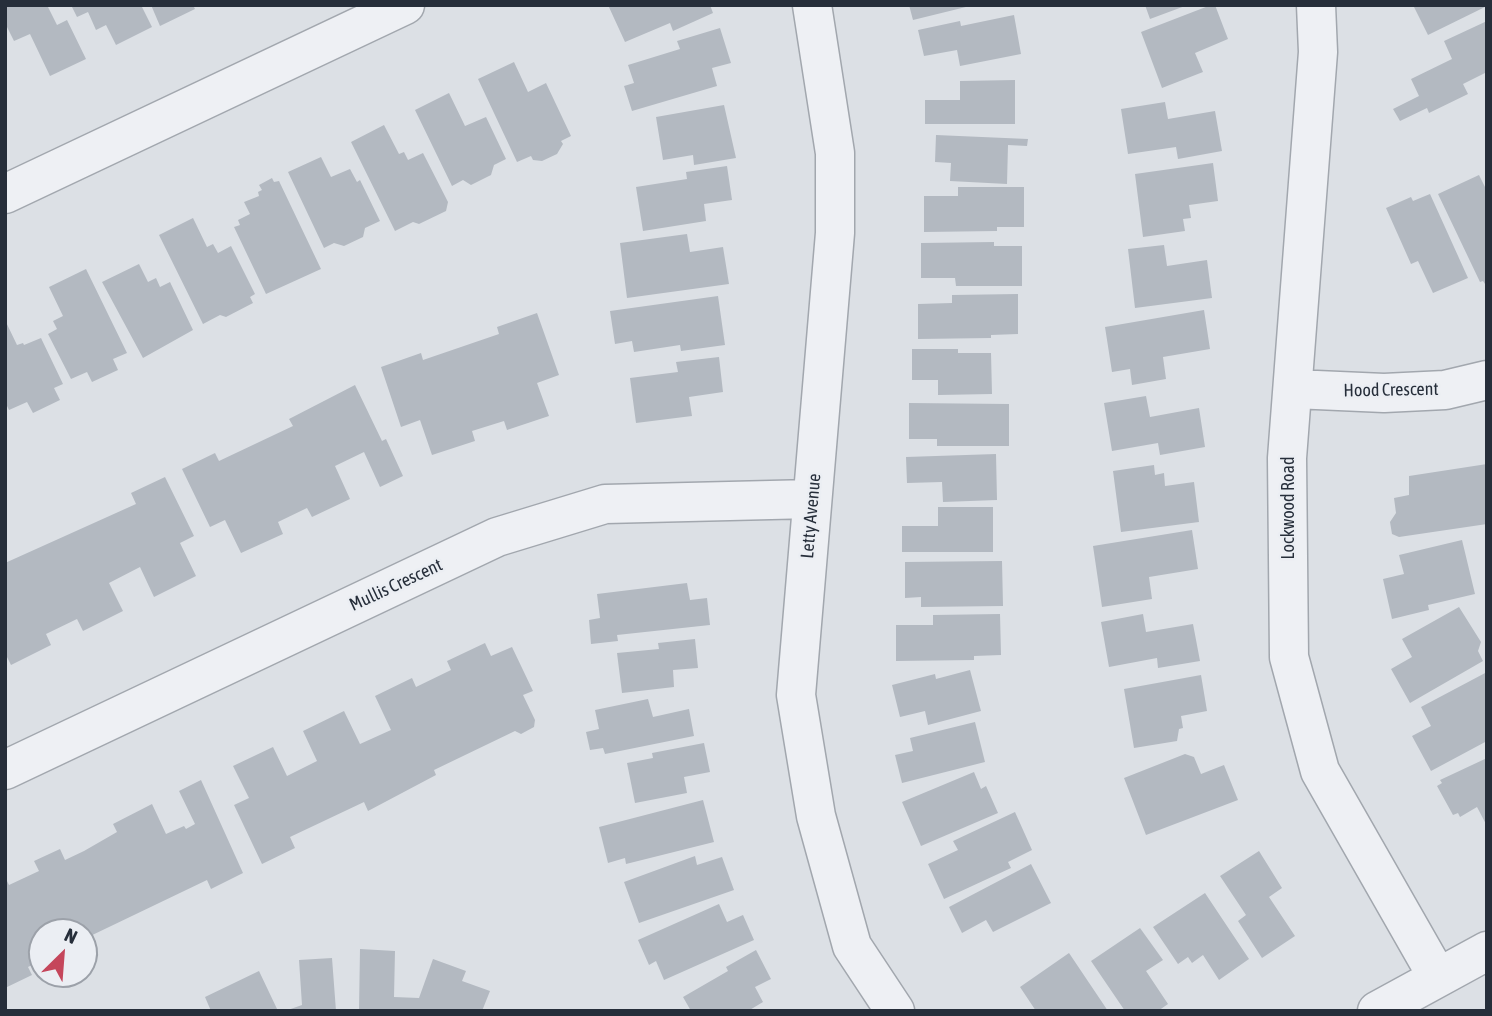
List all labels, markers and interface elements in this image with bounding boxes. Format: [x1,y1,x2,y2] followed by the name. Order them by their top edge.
[1343,378,1439,402] street label: Hood Crescent
[1277,457,1299,559] street label: Lockwood Road
[797,473,825,559] street label: Letty Avenue
[346,554,446,616] street label: Mullis Crescent
[28,918,98,988] north arrow
[61,923,81,948] text: N

